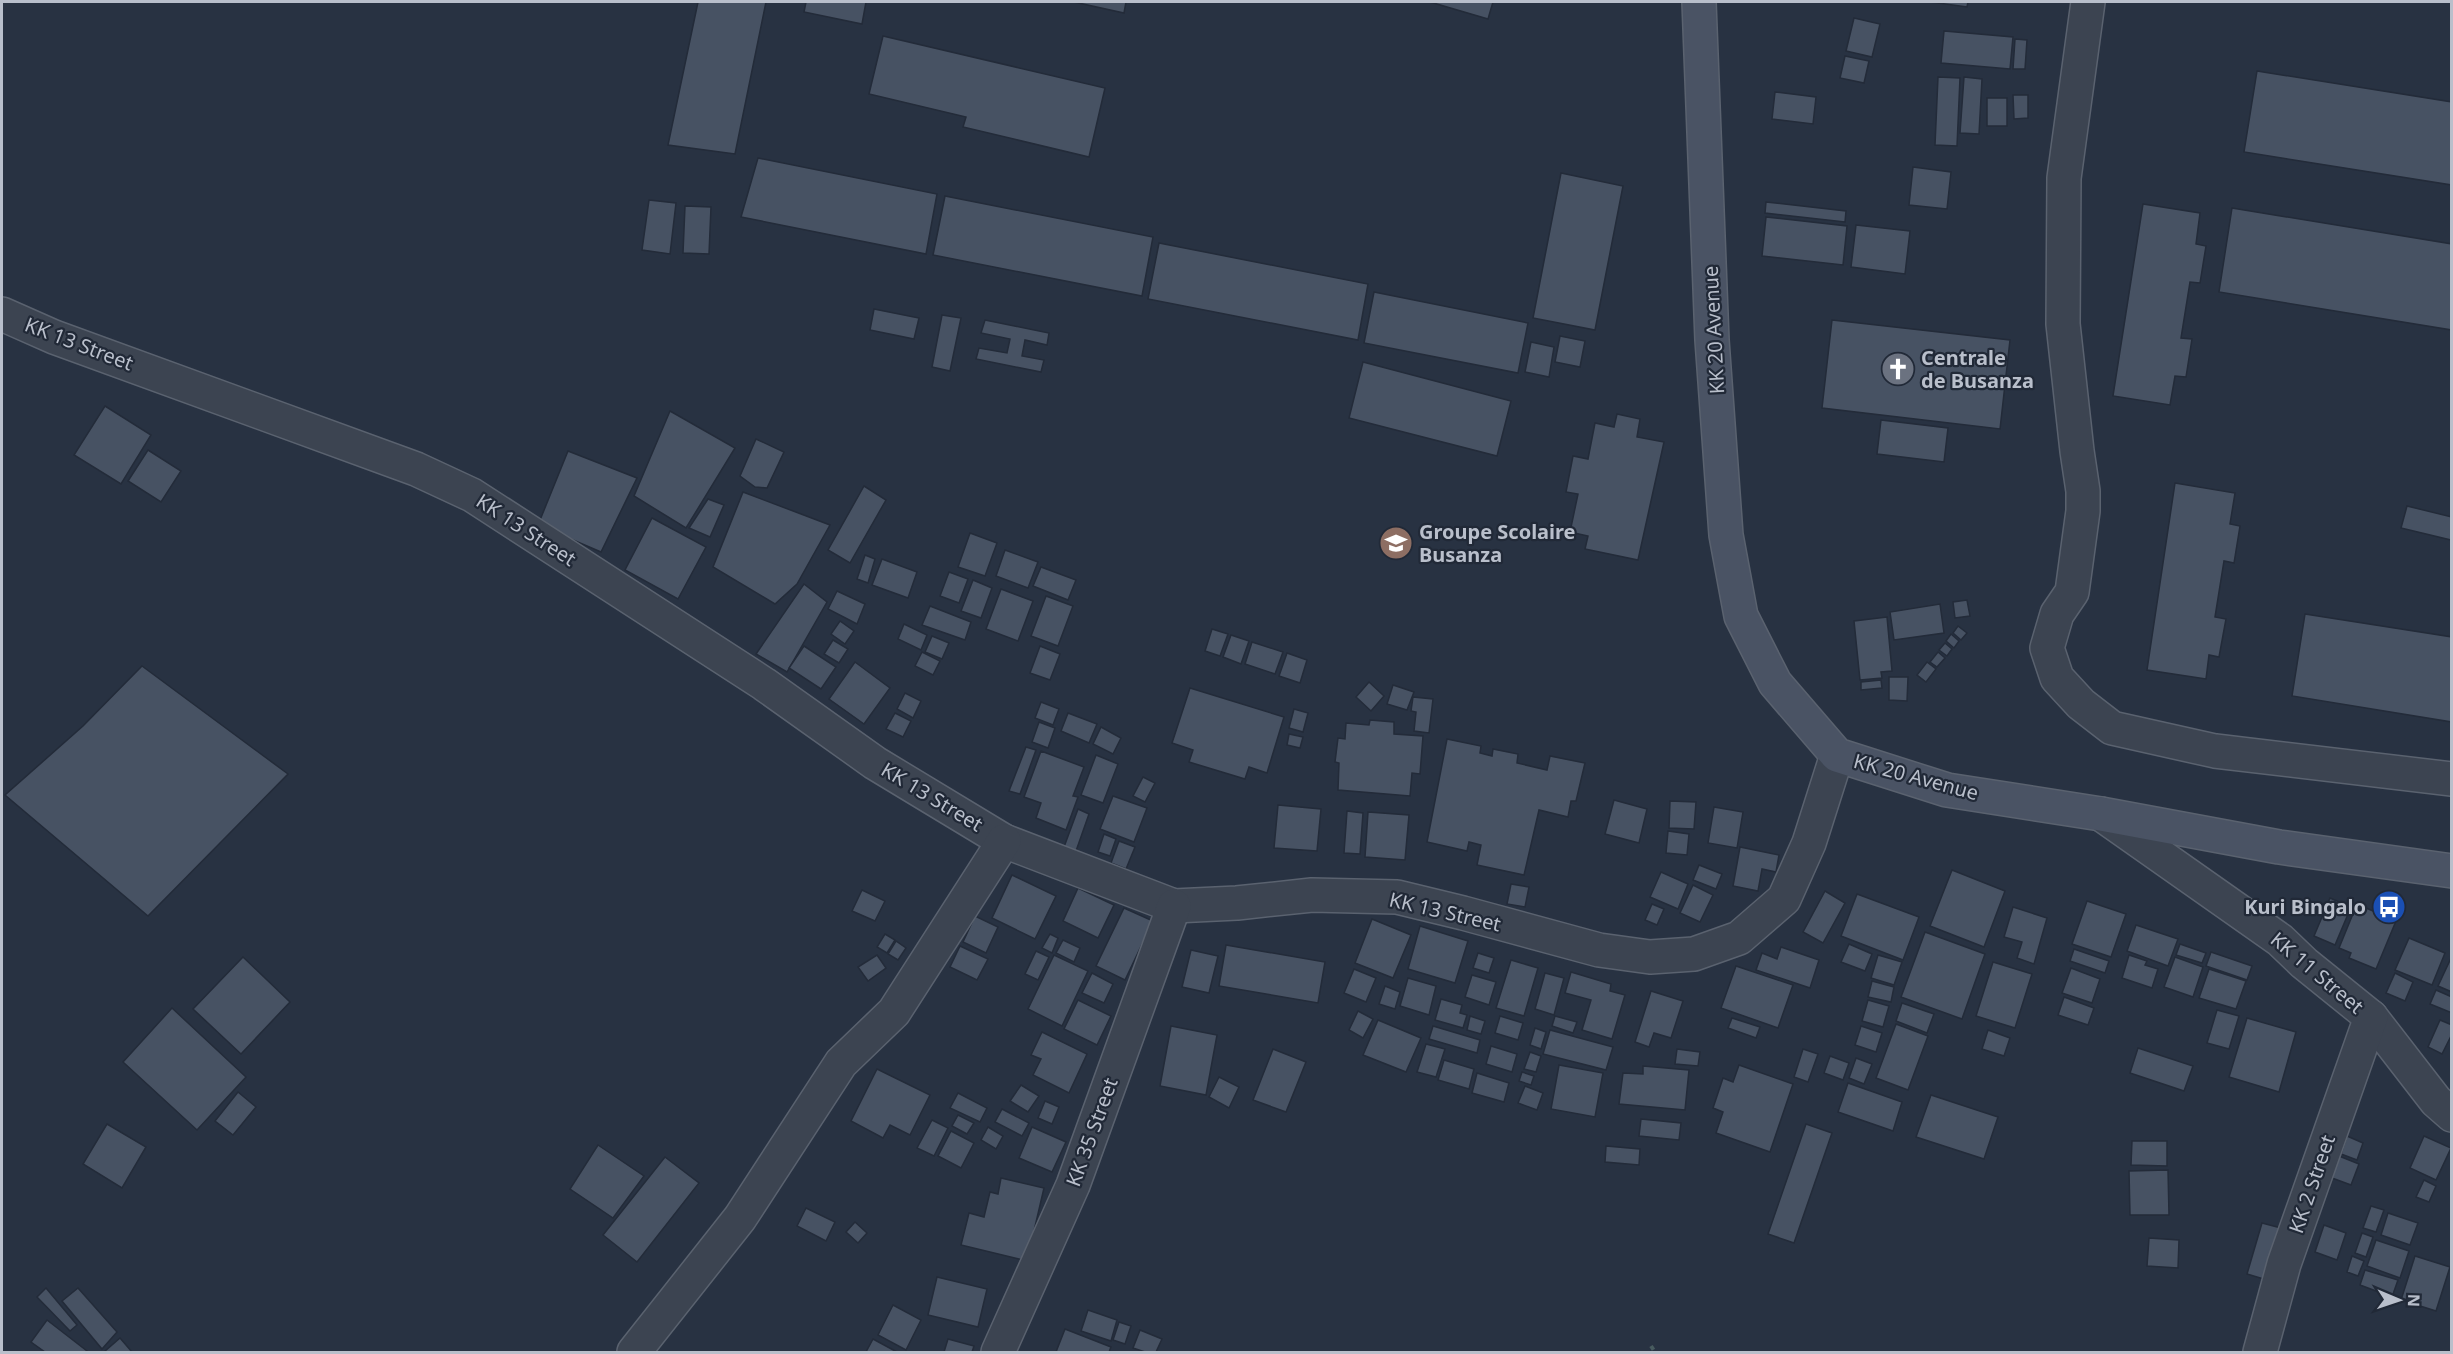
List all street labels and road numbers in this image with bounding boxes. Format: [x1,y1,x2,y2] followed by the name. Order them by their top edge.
[1697,265,1730,395] street label: KK 20 Avenue
[21,311,137,377] street label: KK 13 Street
[471,487,581,572] street label: KK 13 Street
[1851,747,1982,806] street label: KK 20 Avenue
[876,756,988,837] street label: KK 13 Street
[1387,886,1504,937] street label: KK 13 Street
[2265,926,2370,1020] street label: KK 11 Street
[1059,1074,1124,1190] street label: KK 35 Street
[2282,1131,2341,1237] street label: KK 2 Street

